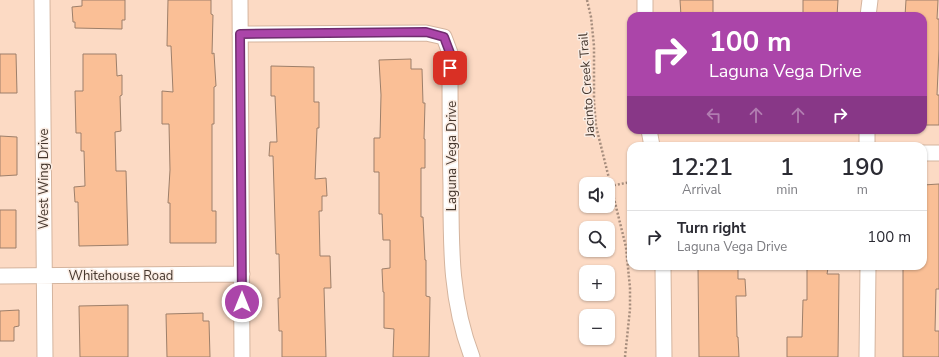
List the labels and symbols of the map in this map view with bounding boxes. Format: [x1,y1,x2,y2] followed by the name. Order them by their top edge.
[574,32,600,139] street label: Jacinto Creek Trail
[433,51,467,85] pin
[443,101,461,211] street label: Laguna Vega Drive
[35,128,53,230] street label: West Wing Drive
[69,267,173,285] street label: Whitehouse Road
[221,281,263,323] position arrow

